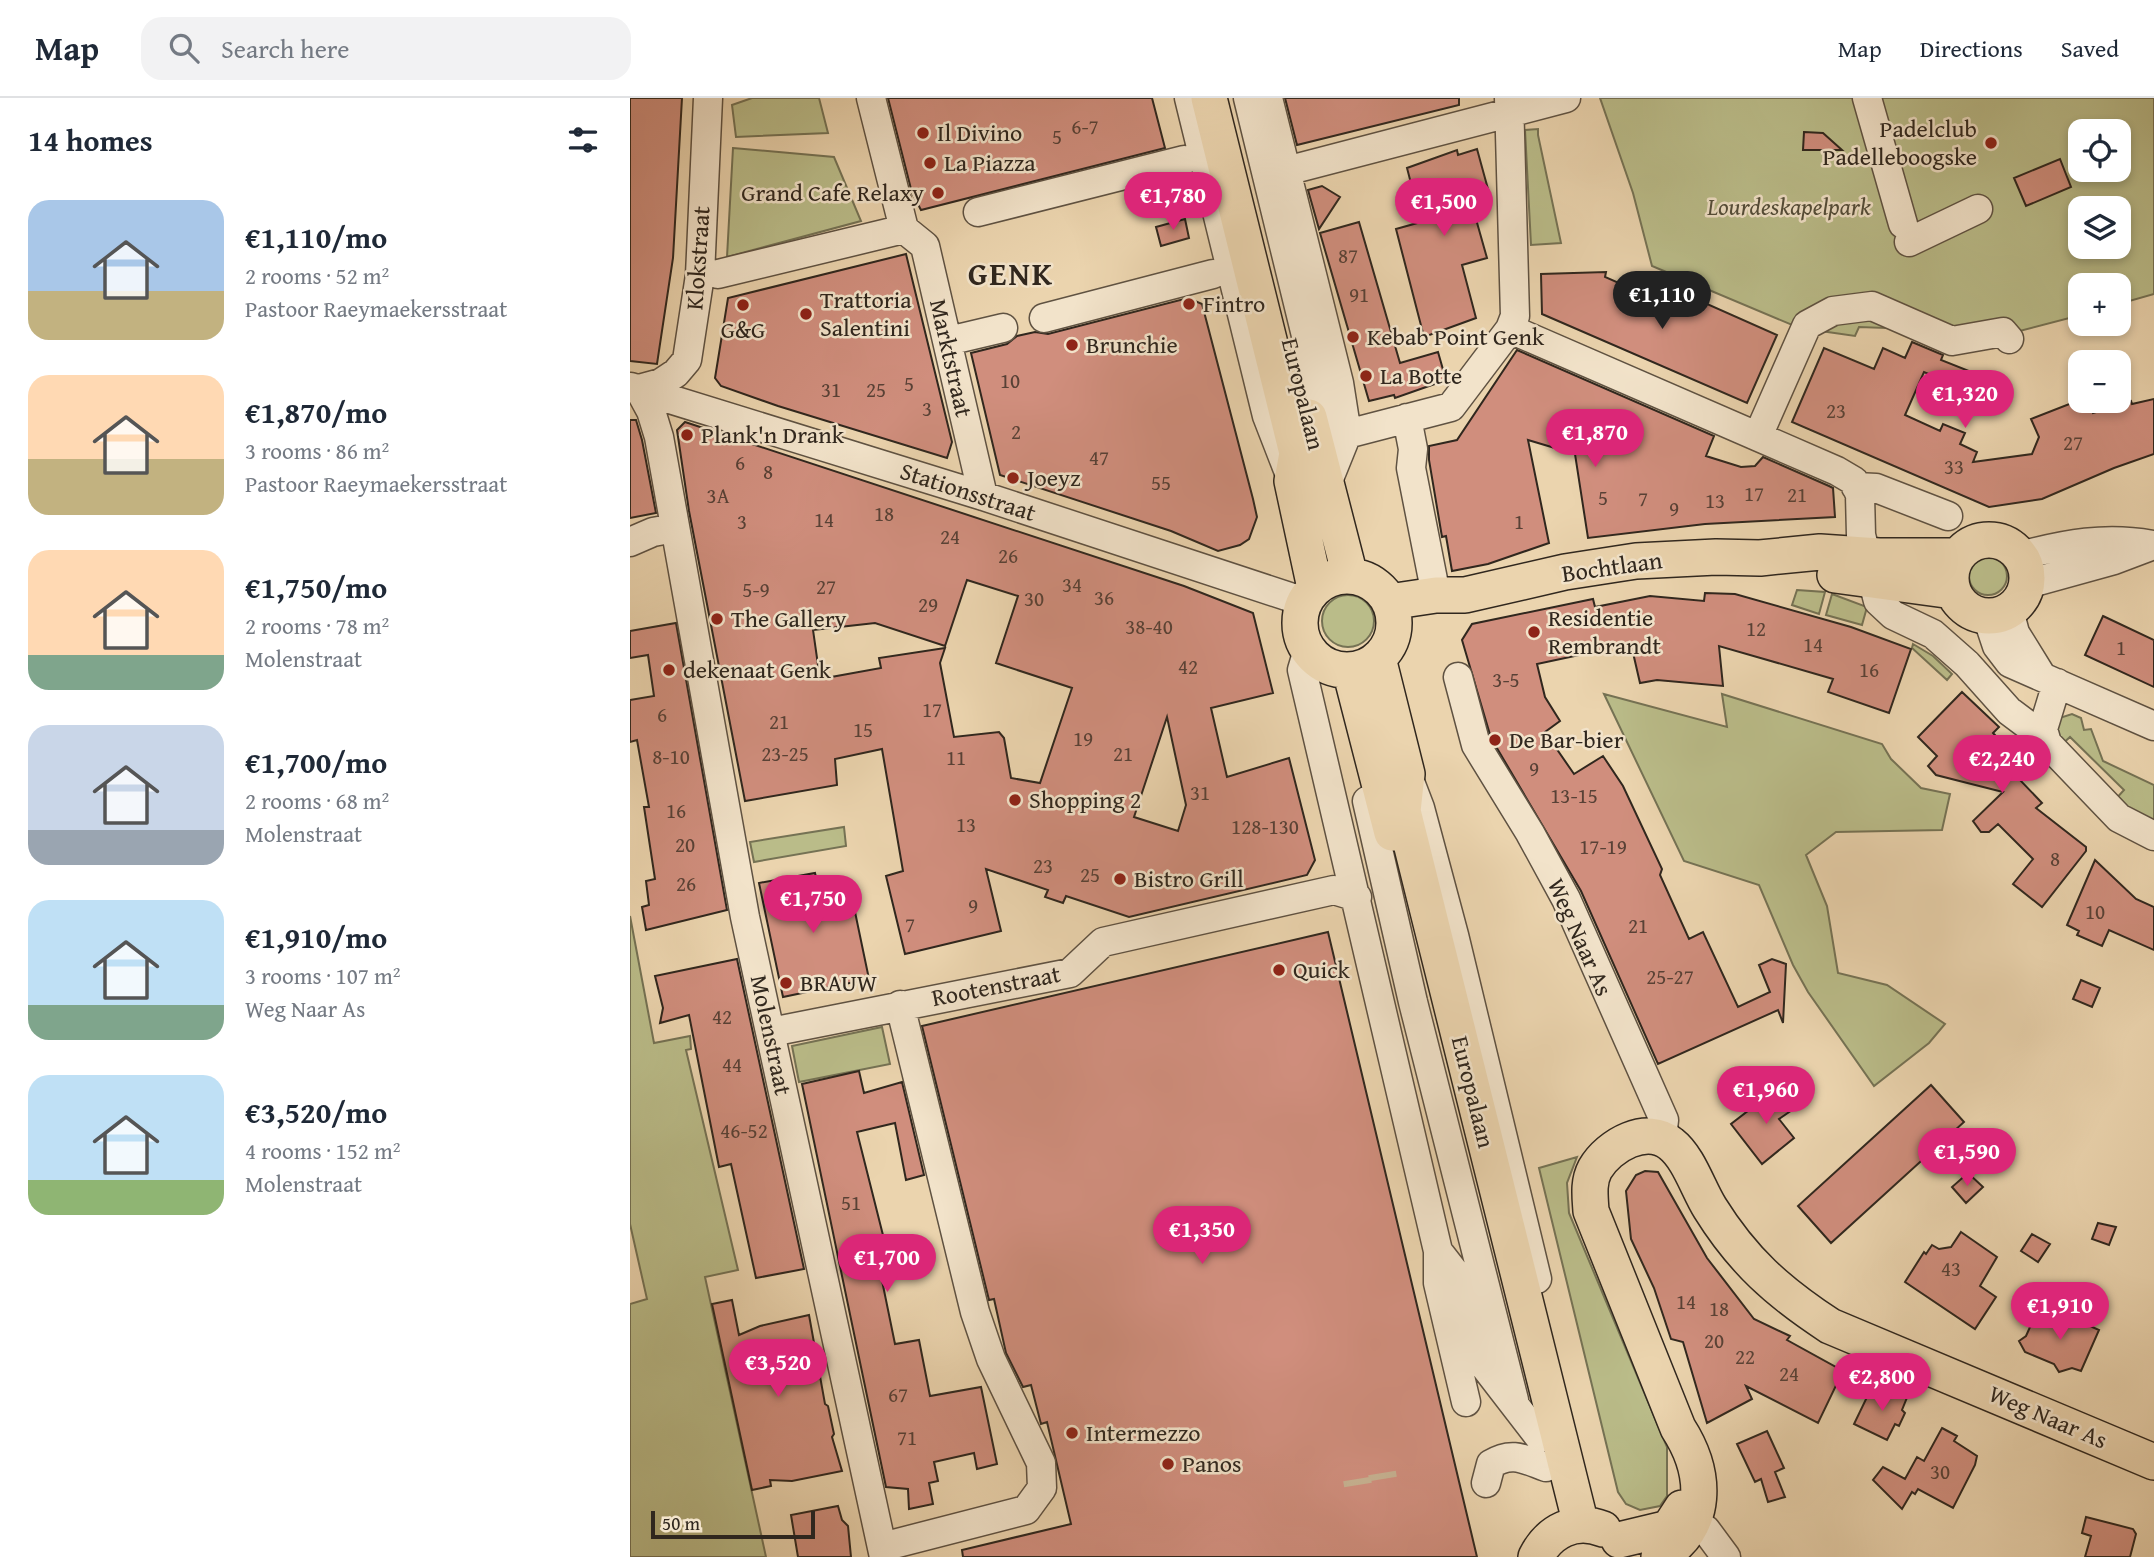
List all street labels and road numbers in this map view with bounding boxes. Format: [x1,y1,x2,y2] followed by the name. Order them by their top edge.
[676,204,719,311] street label: Klokstraat
[921,295,982,421] street label: Marktstraat
[1273,334,1334,454] street label: Europalaan
[896,453,1041,530] street label: Stationsstraat
[1559,542,1665,591] street label: Bochtlaan
[1539,872,1622,1001] street label: Weg Naar As
[929,956,1064,1015] street label: Rootenstraat
[742,971,801,1099] street label: Molenstraat
[1443,1032,1504,1152] street label: Europalaan
[1984,1376,2113,1457] street label: Weg Naar As

